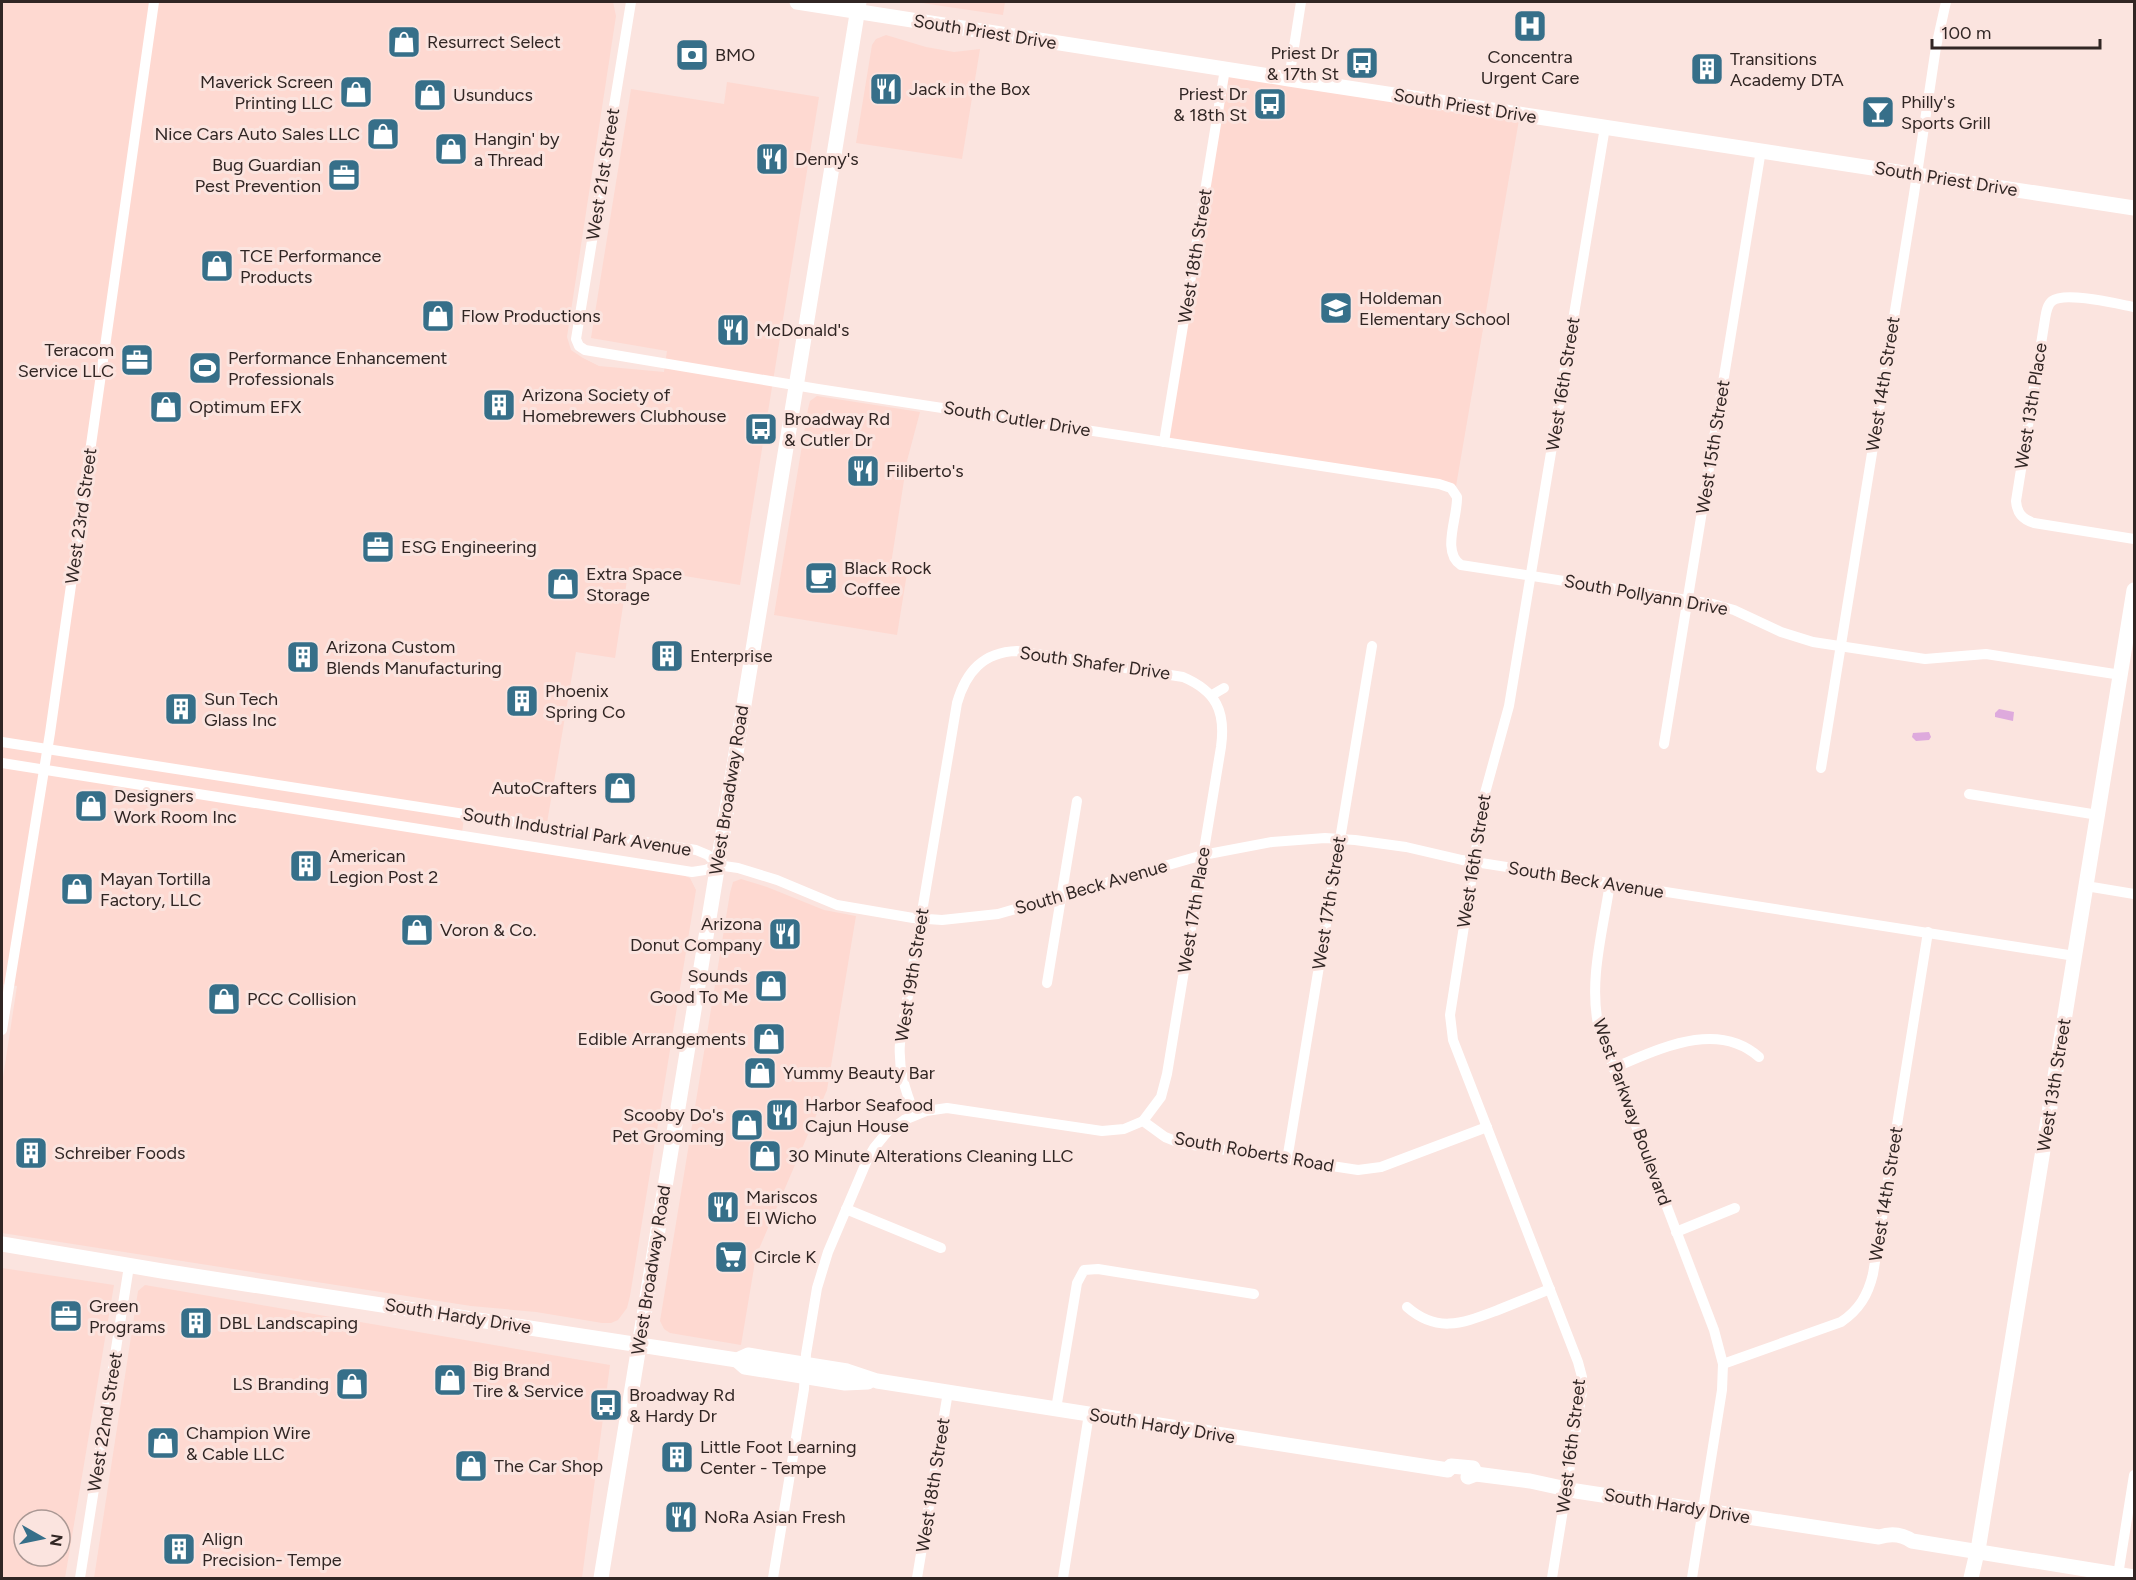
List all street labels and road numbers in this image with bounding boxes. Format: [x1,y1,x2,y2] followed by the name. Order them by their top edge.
[912,10,1058,54] street label: South Priest Drive
[1392,84,1538,128] street label: South Priest Drive
[582,106,624,242] street label: West 21st Street
[1873,157,2019,201] street label: South Priest Drive
[1173,187,1217,325] street label: West 18th Street
[1542,315,1584,453] street label: West 16th Street
[1861,315,1905,453] street label: West 14th Street
[2010,341,2052,471] street label: West 13th Place
[1692,378,1734,516] street label: West 15th Street
[942,397,1092,442] street label: South Cutler Drive
[61,446,101,586] street label: West 23rd Street
[1562,570,1730,620] street label: South Pollyann Drive
[1018,642,1172,684] street label: South Shafer Drive
[705,704,753,876] street label: West Broadway Road
[1453,792,1495,930] street label: West 16th Street
[461,803,693,861] street label: South Industrial Park Avenue
[1308,835,1350,971] street label: West 17th Street
[1173,845,1215,975] street label: West 17th Place
[1012,855,1170,919] street label: South Beck Avenue
[1507,857,1666,903] street label: South Beck Avenue
[891,906,933,1044] street label: West 19th Street
[1588,1016,1676,1208] street label: West Parkway Boulevard
[2033,1016,2075,1153] street label: West 13th Street
[1864,1125,1908,1263] street label: West 14th Street
[1172,1127,1336,1177] street label: South Roberts Road
[627,1184,675,1356] street label: West Broadway Road
[383,1294,533,1338] street label: South Hardy Drive
[83,1350,127,1494] street label: West 22nd Street
[1552,1377,1590,1515] street label: West 16th Street
[1087,1404,1237,1448] street label: South Hardy Drive
[911,1416,955,1554] street label: West 18th Street
[1602,1484,1752,1528] street label: South Hardy Drive

